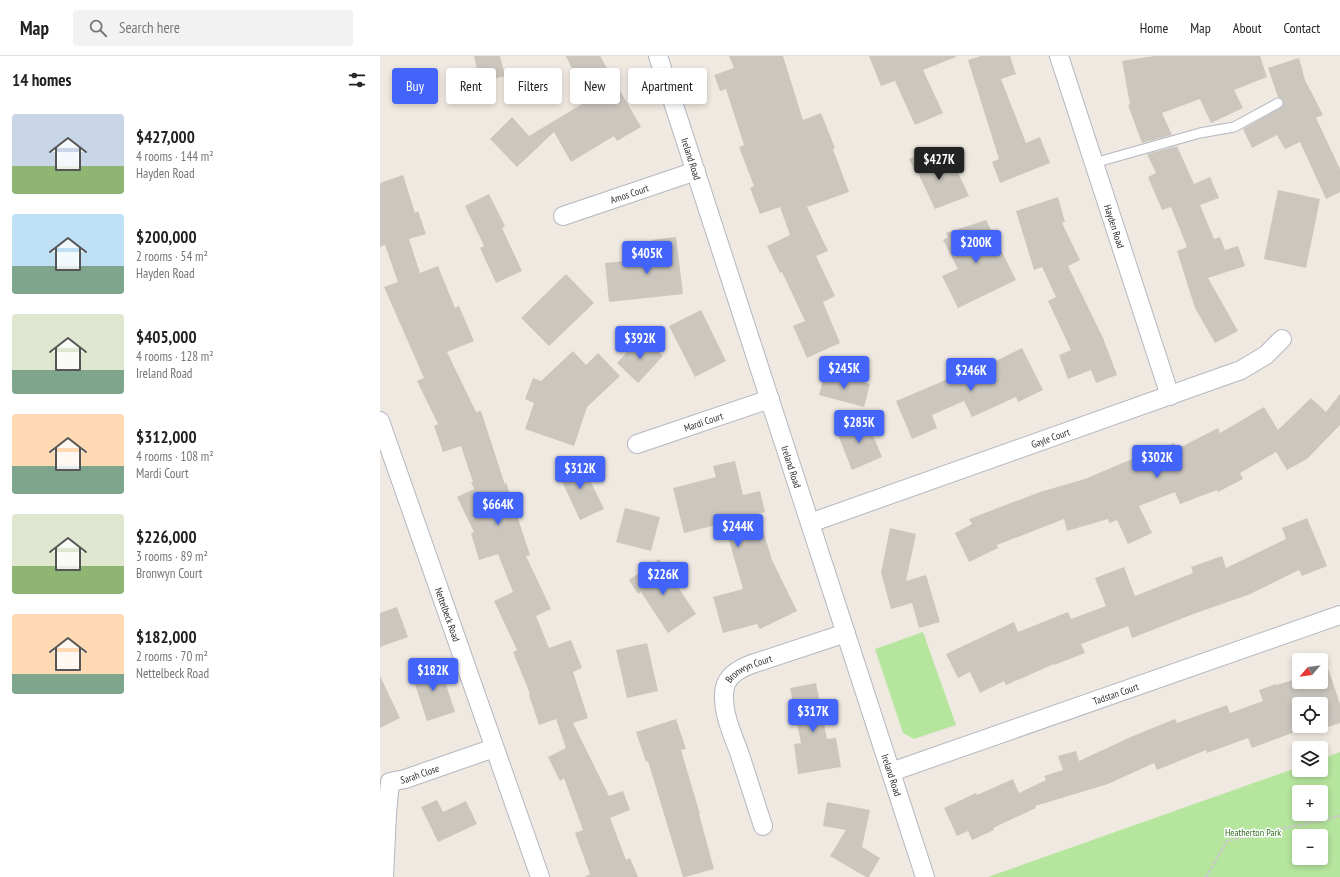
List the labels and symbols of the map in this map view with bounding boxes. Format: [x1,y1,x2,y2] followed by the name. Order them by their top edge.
[678,136,704,182] street label: Ireland Road
[911,147,967,181] pin: $427K
[609,181,651,207] street label: Amos Court
[1101,203,1127,250] street label: Hayden Road
[948,230,1004,264] pin: $200K
[619,241,675,275] pin: $405K
[612,326,668,360] pin: $392K
[816,356,872,390] pin: $245K
[943,358,999,392] pin: $246K
[682,409,725,435] street label: Mardi Court
[831,410,887,444] pin: $285K
[1029,425,1072,451] street label: Gayle Court
[778,444,804,490] street label: Ireland Road
[1129,445,1185,479] pin: $302K
[552,456,608,490] pin: $312K
[470,492,526,526] pin: $664K
[710,514,766,548] pin: $244K
[635,562,691,596] pin: $226K
[432,586,463,643] street label: Nettelbeck Road
[722,652,774,685] street label: Bronwyn Court
[1292,653,1328,689] north arrow
[405,658,461,692] pin: $182K
[1091,680,1141,708] street label: Tadstan Court
[785,699,841,733] pin: $317K
[878,752,904,798] street label: Ireland Road
[399,762,441,787] street label: Sarah Close
[1225,826,1281,839] park label: Heatherton Park

